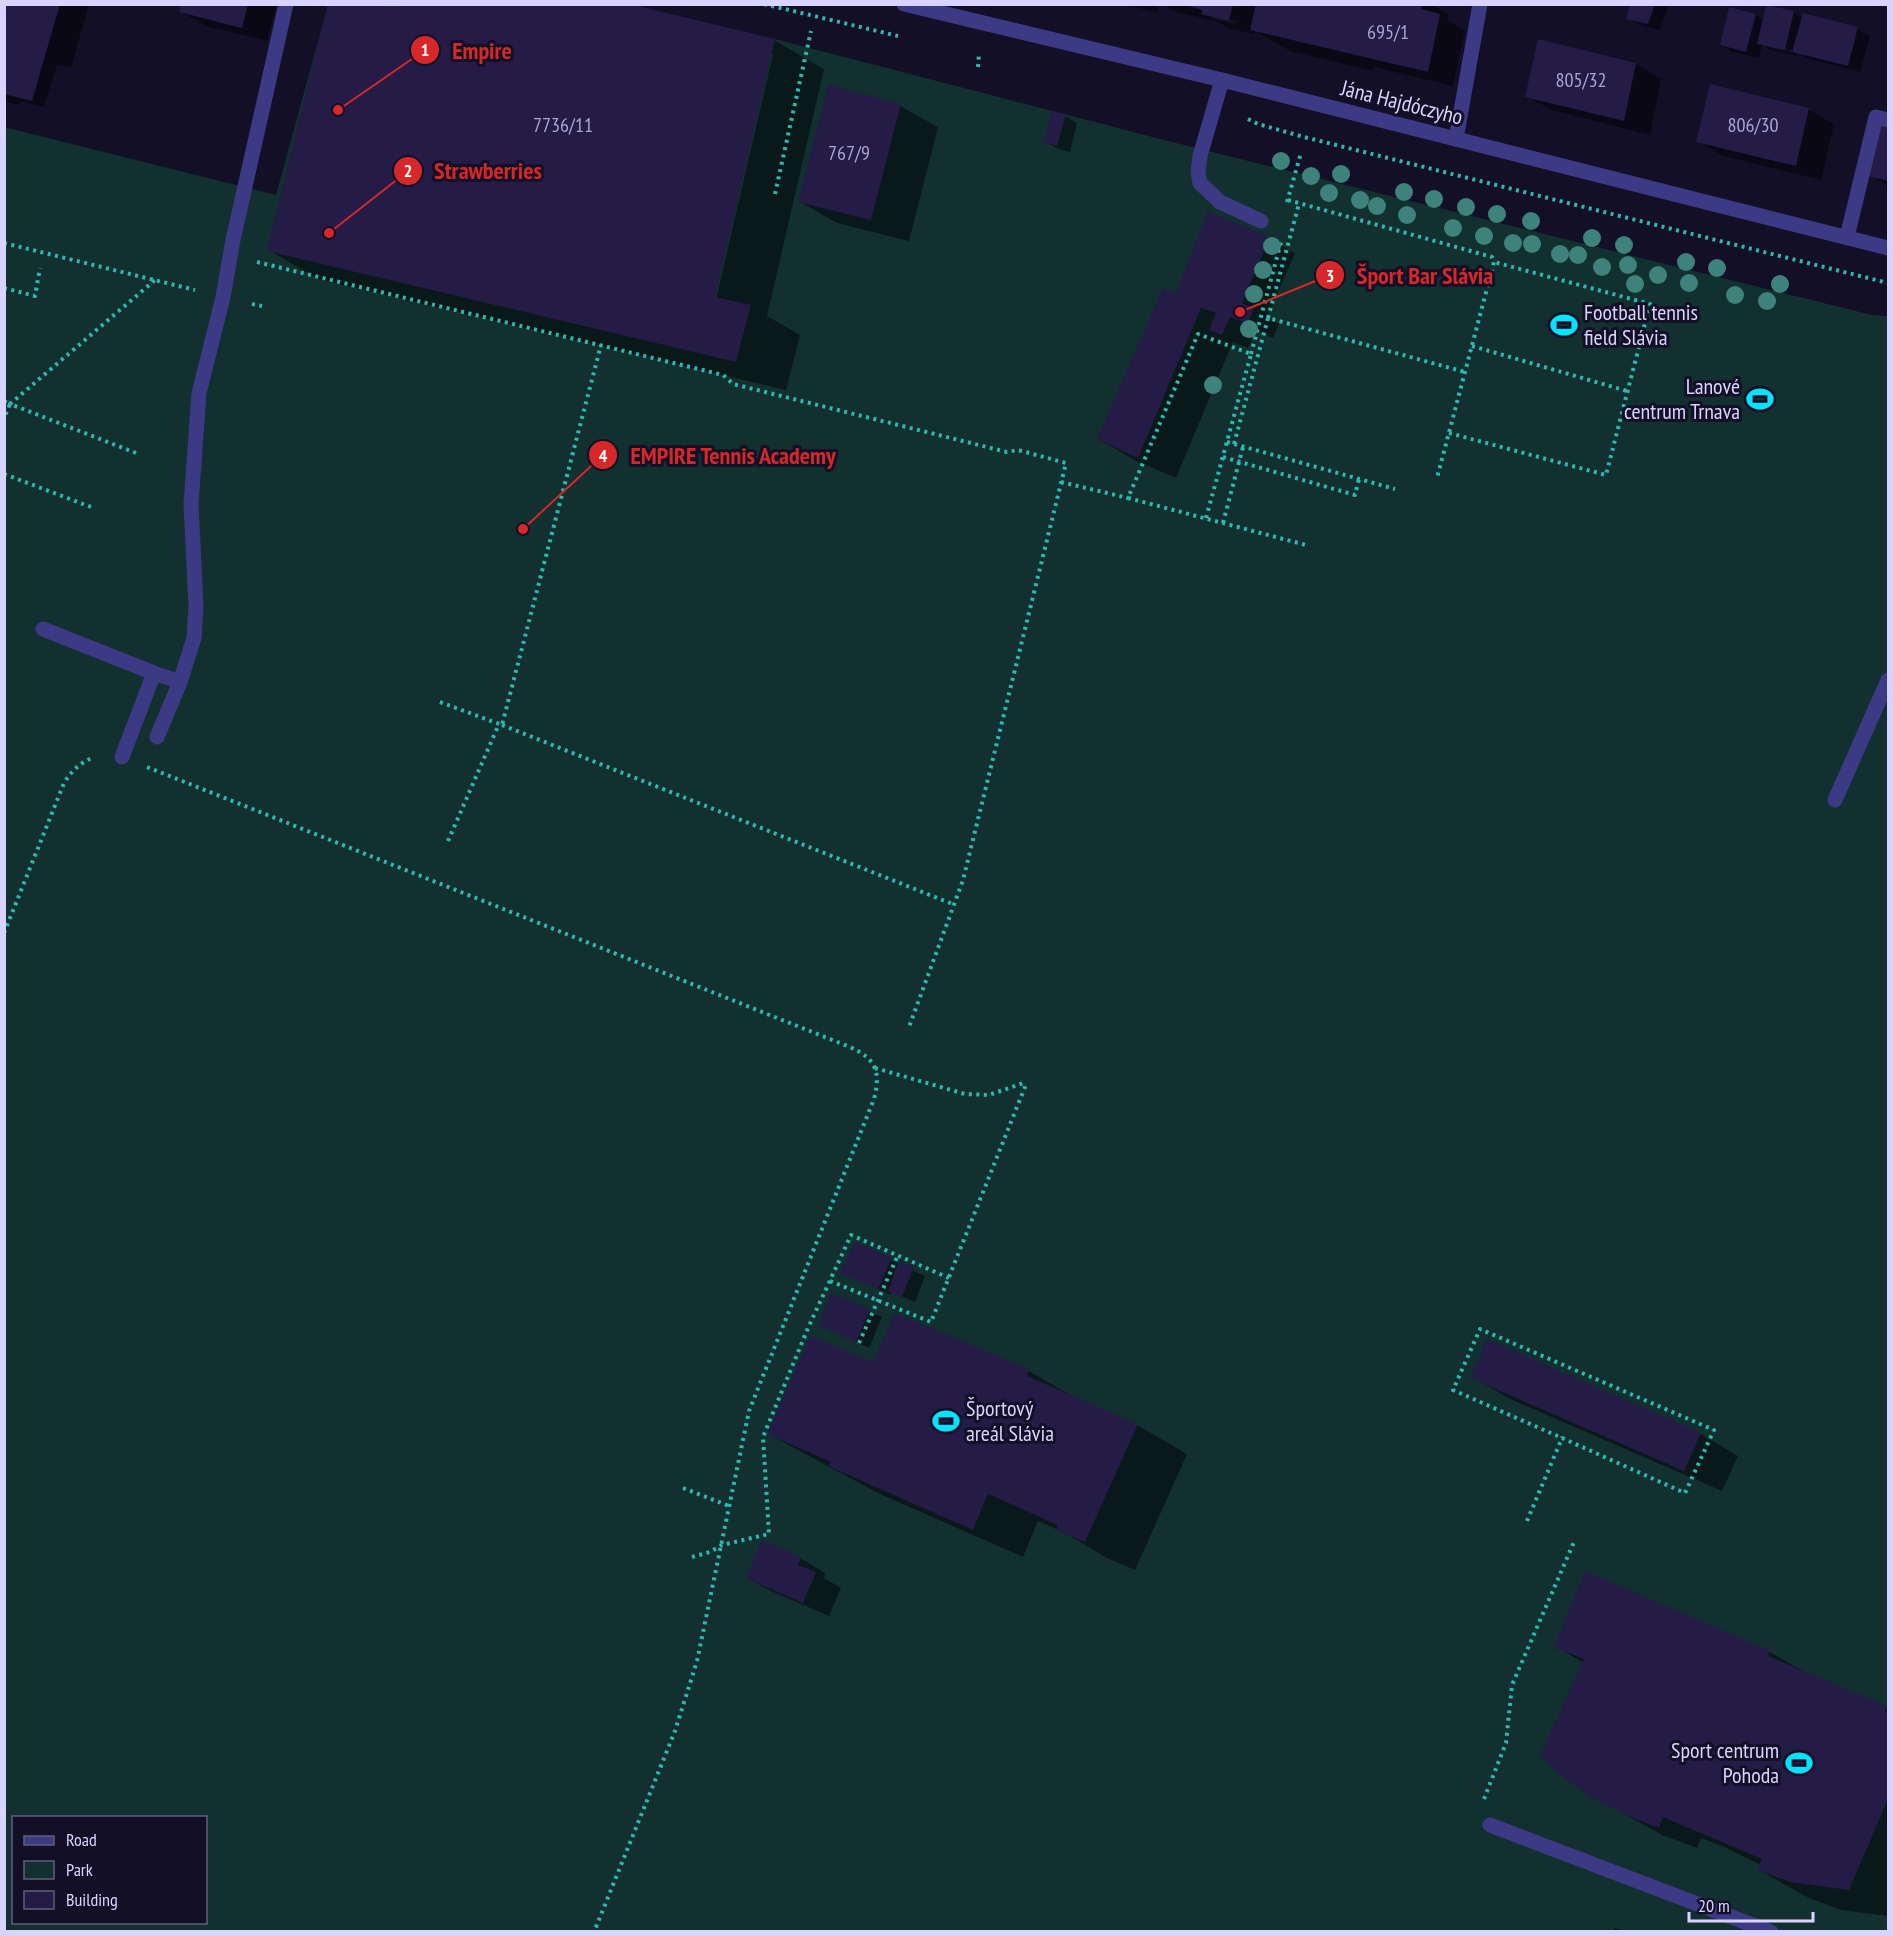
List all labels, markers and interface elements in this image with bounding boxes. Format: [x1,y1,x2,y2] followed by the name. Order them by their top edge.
[1367,19,1409,45] house number: 695/1
[410,29,524,71] callout: Empire
[452,35,512,66] text: Empire
[421,38,429,61] text: 1
[1556,67,1606,93] house number: 805/32
[1337,73,1466,131] street label: Jána Hajdóczyho
[533,112,593,138] house number: 7736/11
[1728,112,1778,138] house number: 806/30
[828,140,870,166] house number: 767/9
[393,150,554,192] callout: Strawberries
[434,155,542,186] text: Strawberries
[404,159,412,182] text: 2
[1315,254,1506,296] callout: Šport Bar Slávia
[1357,260,1493,291] text: Šport Bar Slávia
[1326,264,1334,287] text: 3
[1584,298,1698,351] place label: Football tennis field Slávia
[1549,310,1579,340] sports icon: Football tennis field Slávia
[1624,372,1740,425] place label: Lanové centrum Trnava
[1745,384,1775,414] sports icon: Lanové centrum Trnava
[588,434,848,476] callout: EMPIRE Tennis Academy
[630,440,836,471] text: EMPIRE Tennis Academy
[599,444,608,467] text: 4
[966,1394,1054,1447] place label: Športový areál Slávia
[931,1406,961,1436] sports icon: Športový areál Slávia
[1671,1736,1779,1789] place label: Sport centrum Pohoda
[1784,1748,1814,1778] sports icon: Sport centrum Pohoda
[12,1816,207,1924] legend
[66,1828,97,1851] text: Road
[66,1858,93,1881] text: Park
[1689,1885,1814,1923] scale bar
[66,1888,118,1911] text: Building
[1698,1894,1730,1917] text: 20 m

